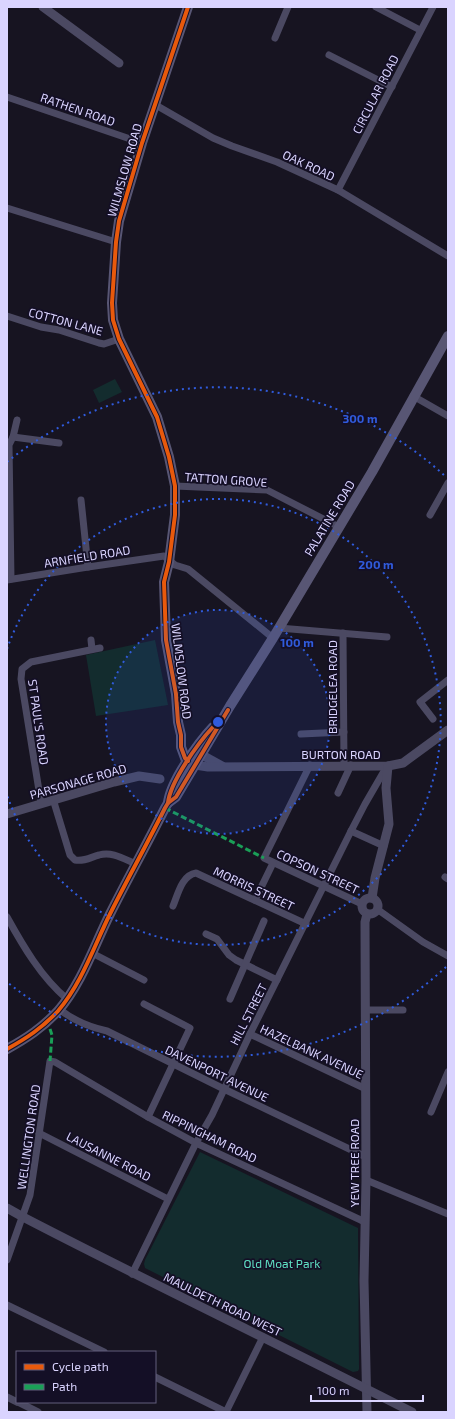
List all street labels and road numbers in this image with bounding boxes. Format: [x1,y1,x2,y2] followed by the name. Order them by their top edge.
[349,52,401,136] street label: CIRCULAR ROAD
[39,90,117,128] street label: RATHEN ROAD
[104,122,144,218] street label: WILMSLOW ROAD
[281,147,337,183] street label: OAK ROAD
[27,304,105,338] street label: COTTON LANE
[184,469,268,489] street label: TATTON GROVE
[301,478,357,558] street label: PALATINE ROAD
[43,542,131,570] street label: ARNFIELD ROAD
[169,622,195,720] street label: WILMSLOW ROAD
[325,640,339,734] street label: BRIDGELEA ROAD
[26,678,52,766] street label: ST PAUL'S ROAD
[301,747,381,761] street label: BURTON ROAD
[28,760,128,801] street label: PARSONAGE ROAD
[275,846,361,896] street label: COPSON STREET
[211,863,297,913] street label: MORRIS STREET
[226,981,270,1047] street label: HILL STREET
[258,1021,366,1081] street label: HAZELBANK AVENUE
[163,1042,271,1104] street label: DAVENPORT AVENUE
[14,1083,42,1191] street label: WELLINGTON ROAD
[160,1107,260,1165] street label: RIPPINGHAM ROAD
[347,1119,361,1207] street label: YEW TREE ROAD
[64,1129,154,1183] street label: LAUSANNE ROAD
[162,1269,284,1339] street label: MAULDETH ROAD WEST

